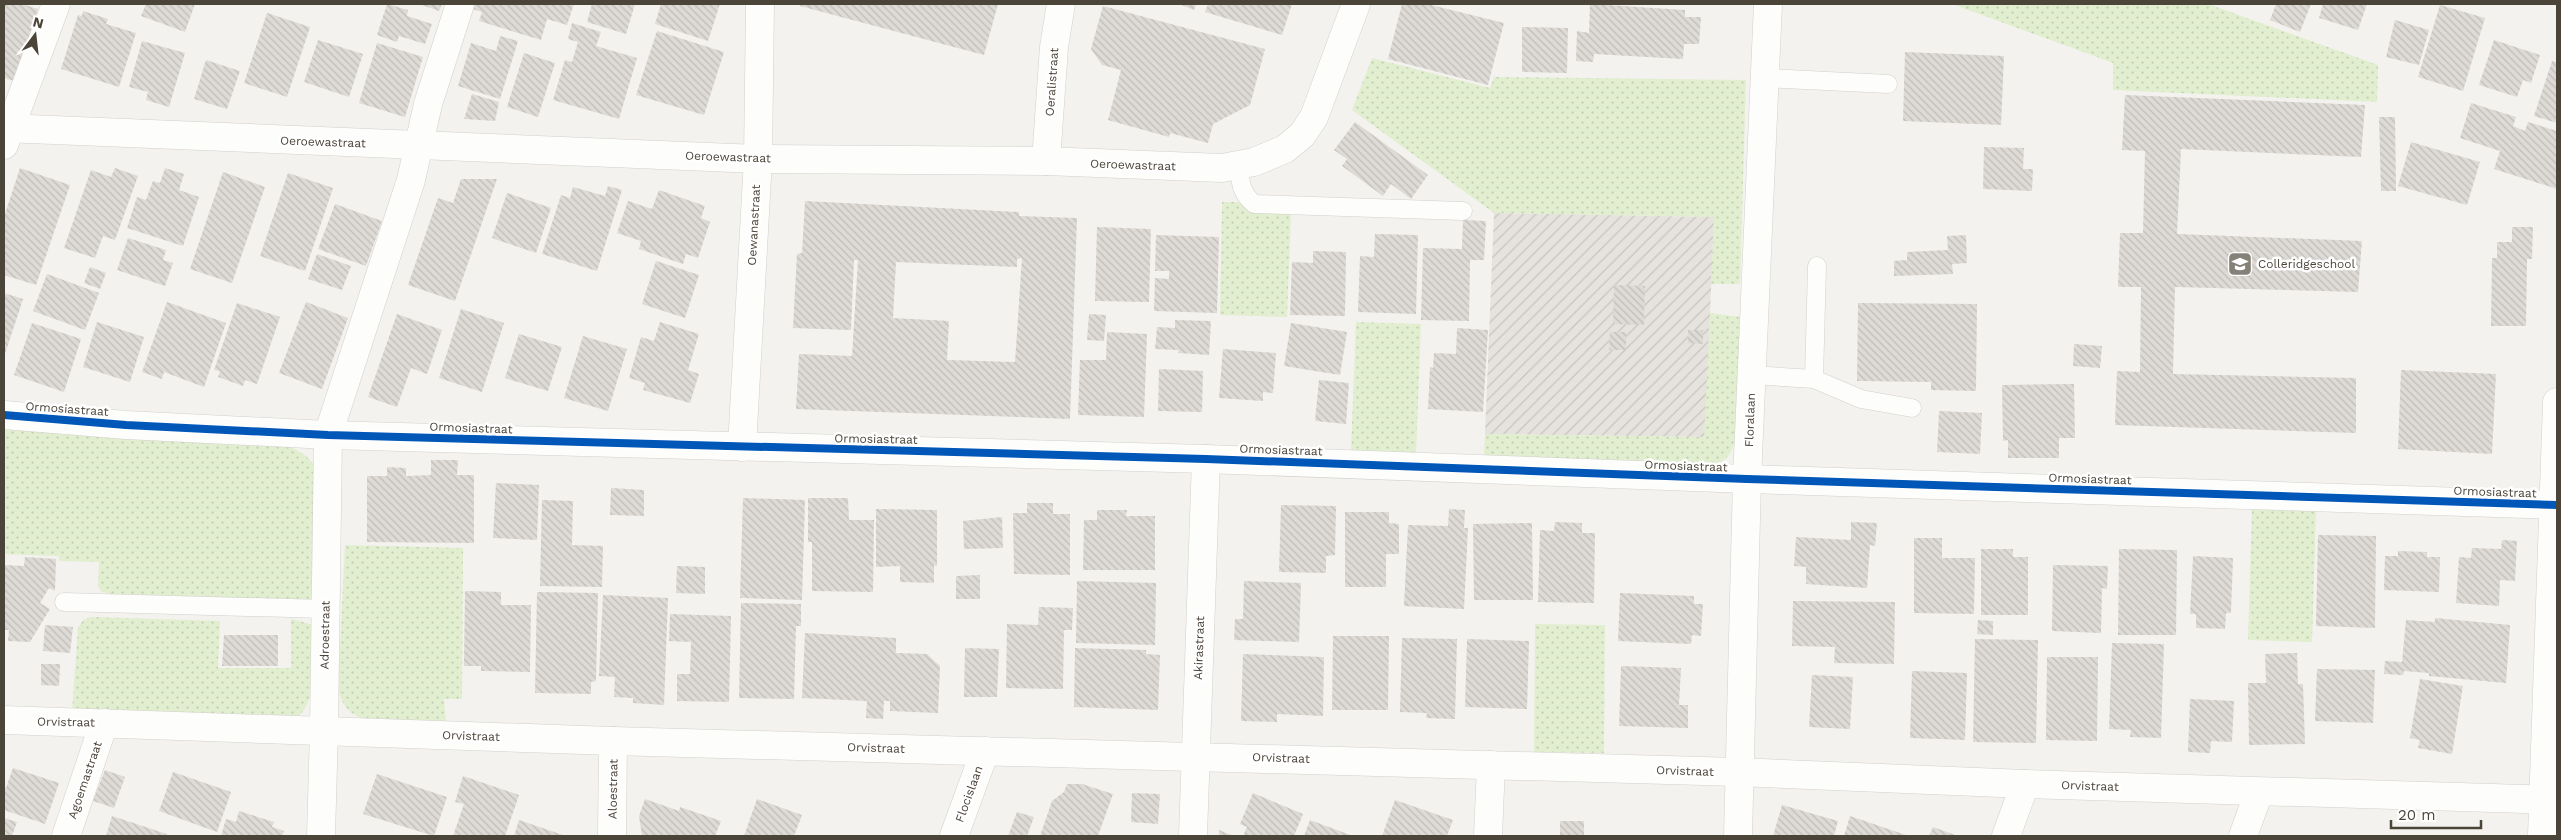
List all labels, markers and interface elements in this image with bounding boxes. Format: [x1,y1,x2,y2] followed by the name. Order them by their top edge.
[10,10,60,60] north arrow
[31,13,45,32] text: N
[1043,47,1061,117] street label: Oeralistraat
[280,134,366,150] street label: Oeroewastraat
[685,149,771,165] street label: Oeroewastraat
[1090,157,1176,173] street label: Oeroewastraat
[745,184,763,266] street label: Oewanastraat
[2227,251,2253,277] school or university icon: Colleridgeschool
[2258,257,2355,271] place label: Colleridgeschool
[1742,393,1758,447] street label: Floralaan
[25,399,109,419] street label: Ormosiastraat
[429,420,513,436] street label: Ormosiastraat
[834,431,918,447] street label: Ormosiastraat
[1239,442,1323,458] street label: Ormosiastraat
[1644,458,1728,474] street label: Ormosiastraat
[2048,471,2132,487] street label: Ormosiastraat
[2453,484,2537,500] street label: Ormosiastraat
[317,601,333,669] street label: Adroestraat
[1191,616,1207,680] street label: Akirastraat
[37,714,95,730] street label: Orvistraat
[442,728,500,744] street label: Orvistraat
[65,739,105,821] street label: Agoemastraat
[847,740,905,756] street label: Orvistraat
[1252,750,1310,766] street label: Orvistraat
[605,759,621,819] street label: Aloestraat
[1656,763,1714,779] street label: Orvistraat
[952,764,986,824] street label: Flocislaan
[2061,778,2119,794] street label: Orvistraat
[2391,798,2481,830] scale bar
[2398,806,2436,824] text: 20 m

